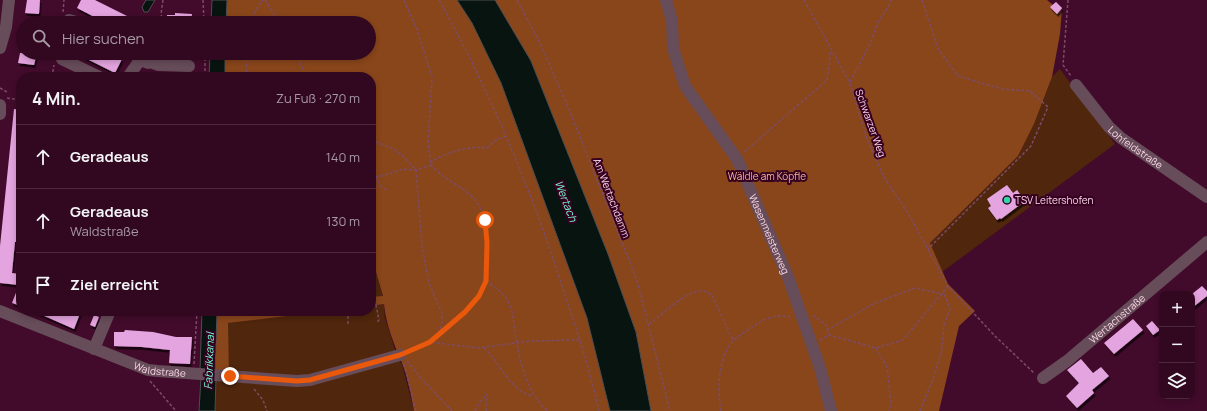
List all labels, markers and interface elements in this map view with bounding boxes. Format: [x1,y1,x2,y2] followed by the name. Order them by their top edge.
[16,16,376,60] search box
[30,27,52,49] icon: search
[62,28,144,49] text: Hier suchen
[32,87,81,110] text: 4 Min.
[852,87,890,159] street label: Schwarzer Weg
[276,89,360,107] text: Zu Fuß · 270 m
[1105,123,1166,172] street label: Lohfeldstraße
[32,146,54,168] icon: ahead
[70,146,149,167] text: Geradeaus
[326,148,360,166] text: 140 m
[590,156,634,240] street label: Am Wertachdamm
[728,169,806,183] park label: Wäldle am Köpfle
[552,178,581,224] water label: Wertach
[746,192,793,276] street label: Wasenmeisterweg
[1015,193,1093,207] place label: TSV Leitershofen
[1002,195,1012,205] marker: TSV Leitershofen
[70,201,149,222] text: Geradeaus
[32,210,54,232] icon: ahead
[476,211,494,229] route start
[326,212,360,230] text: 130 m
[70,222,139,240] text: Waldstraße
[32,274,54,296] icon: arrive
[70,274,159,295] text: Ziel erreicht
[1086,291,1148,346] street label: Wertachstraße
[1159,291,1195,399] map controls
[1159,291,1195,327] button: +
[1159,327,1195,363] button: −
[200,331,217,390] water label: Fabrikkanal
[132,358,187,380] street label: Waldstraße
[1159,363,1195,399] button: layers
[221,367,239,385] route end

